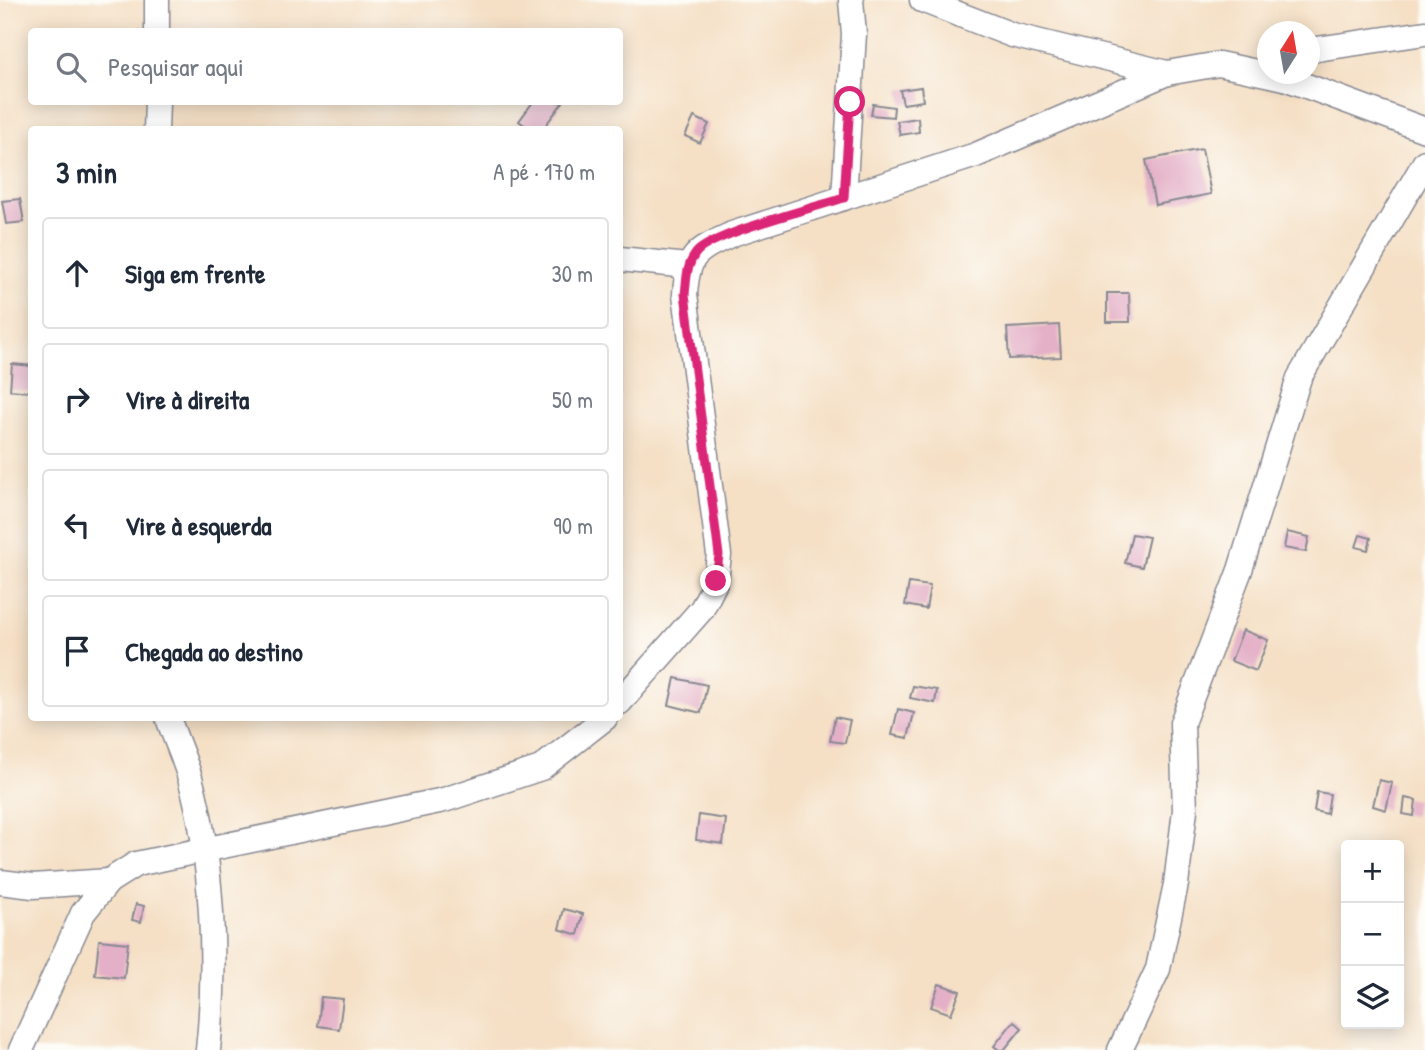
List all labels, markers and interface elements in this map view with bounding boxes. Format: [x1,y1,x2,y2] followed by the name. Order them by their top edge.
[1257,21,1320,84] north arrow
[28,28,623,105] search box
[52,48,90,86] icon: search
[108,49,244,84] text: Pesquisar aqui
[834,86,865,117] route start
[56,152,117,192] text: 3 min
[493,156,595,187] text: A pé · 170 m
[58,254,96,292] icon: ahead
[125,256,265,291] text: Siga em frente
[551,258,593,289] text: 30 m
[58,380,96,418] icon: right
[125,382,249,417] text: Vire à direita
[552,384,593,415] text: 50 m
[58,506,96,544] icon: left
[125,508,271,543] text: Vire à esquerda
[553,510,593,541] text: 90 m
[700,565,731,596] route end
[58,632,96,670] icon: arrive
[125,634,303,669] text: Chegada ao destino
[1341,840,1404,1029] map controls
[1341,840,1404,903] button: +
[1341,903,1404,966] button: −
[1341,966,1404,1029] button: layers

